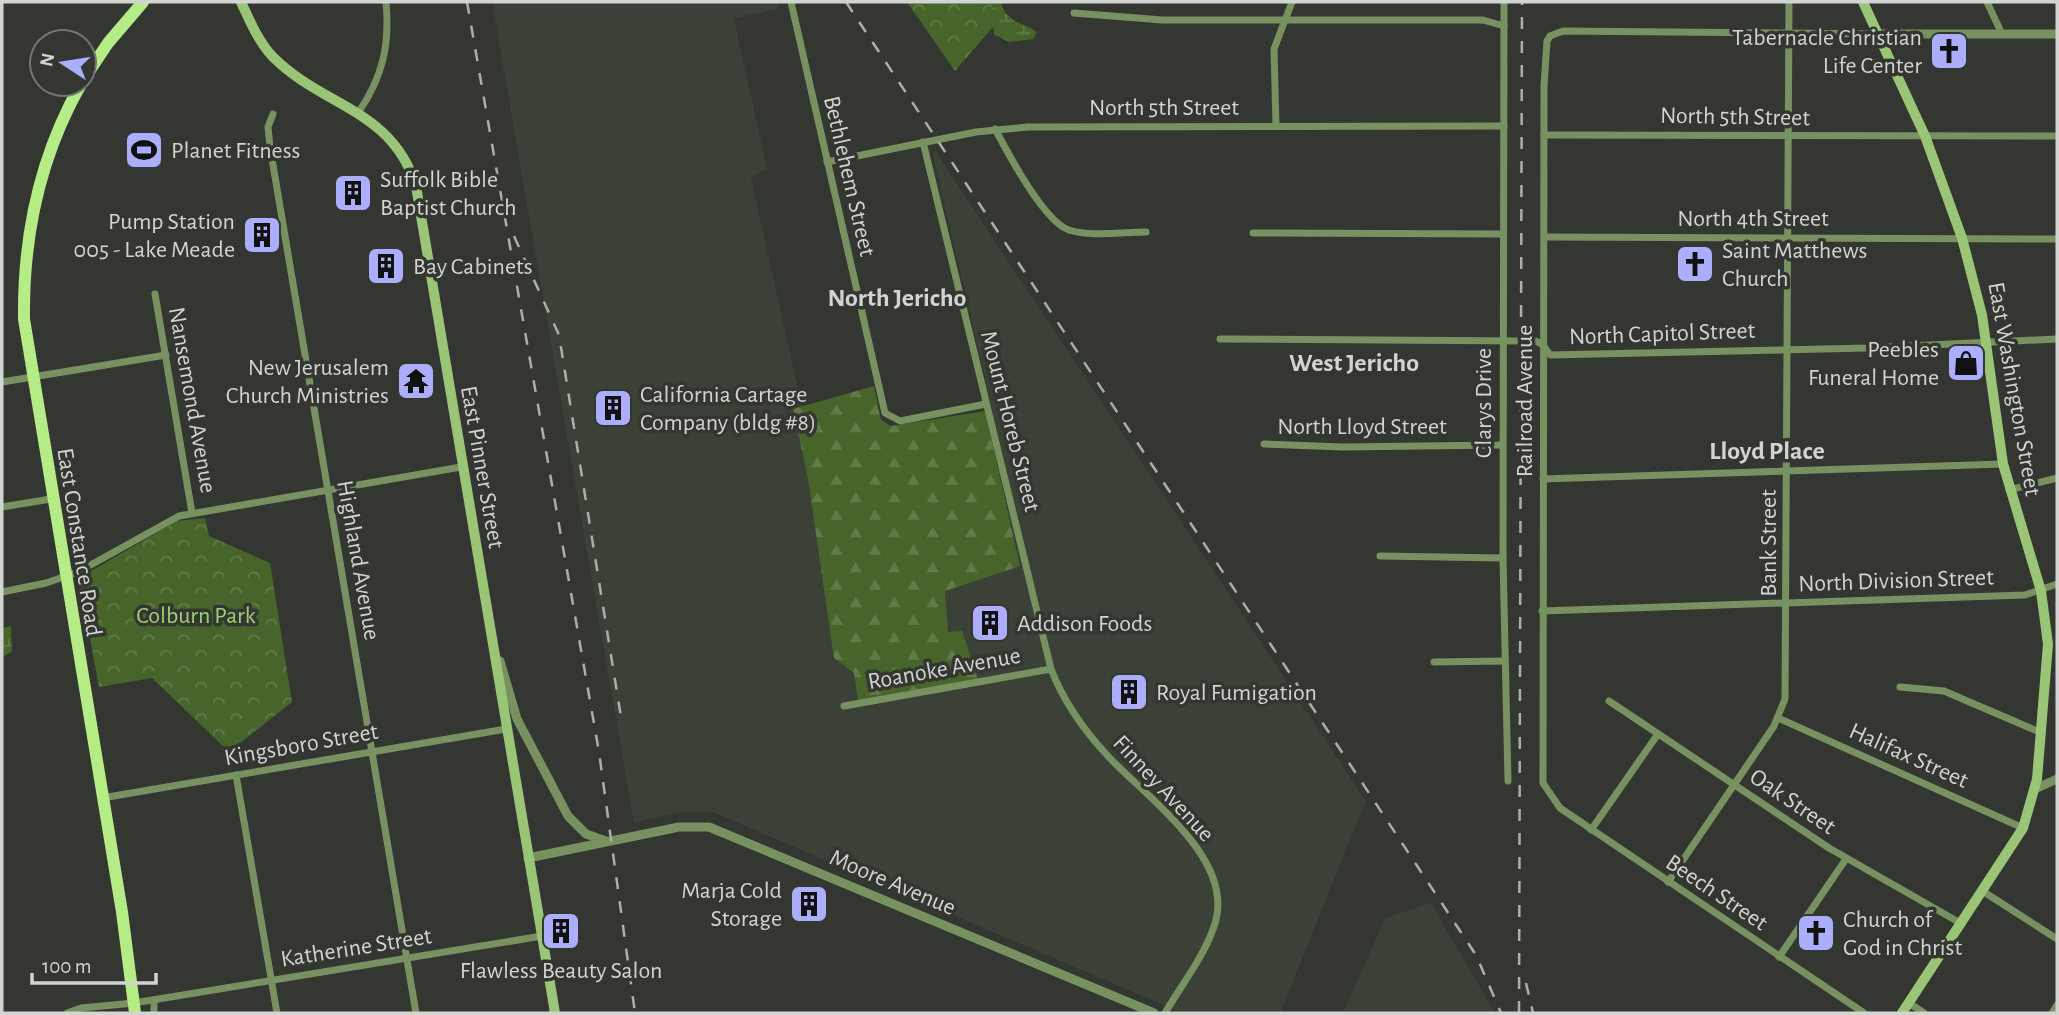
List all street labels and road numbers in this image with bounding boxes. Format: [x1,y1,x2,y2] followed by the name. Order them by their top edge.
[819,94,879,259] street label: Bethlehem Street
[1089,96,1239,120] street label: North 5th Street
[1660,104,1810,130] street label: North 5th Street
[1677,207,1829,231] street label: North 4th Street
[1983,280,2045,498] street label: East Washington Street
[164,305,220,495] street label: Nansemond Avenue
[1568,319,1756,349] street label: North Capitol Street
[1513,325,1537,477] street label: Railroad Avenue
[976,328,1044,514] street label: Mount Horeb Street
[1472,348,1496,458] street label: Clarys Drive
[456,384,508,551] street label: East Pinner Street
[1277,415,1447,439] street label: North Lloyd Street
[52,446,106,638] street label: East Constance Road
[332,478,384,642] street label: Highland Avenue
[1757,489,1781,597] street label: Bank Street
[1798,566,1995,596] street label: North Division Street
[866,644,1022,694] street label: Roanoke Avenue
[1845,719,1972,793] street label: Halifax Street
[222,720,380,770] street label: Kingsboro Street
[1108,731,1218,847] street label: Finney Avenue
[1745,765,1840,839] street label: Oak Street
[826,846,959,920] street label: Moore Avenue
[1661,850,1772,936] street label: Beech Street
[279,924,434,972] street label: Katherine Street

